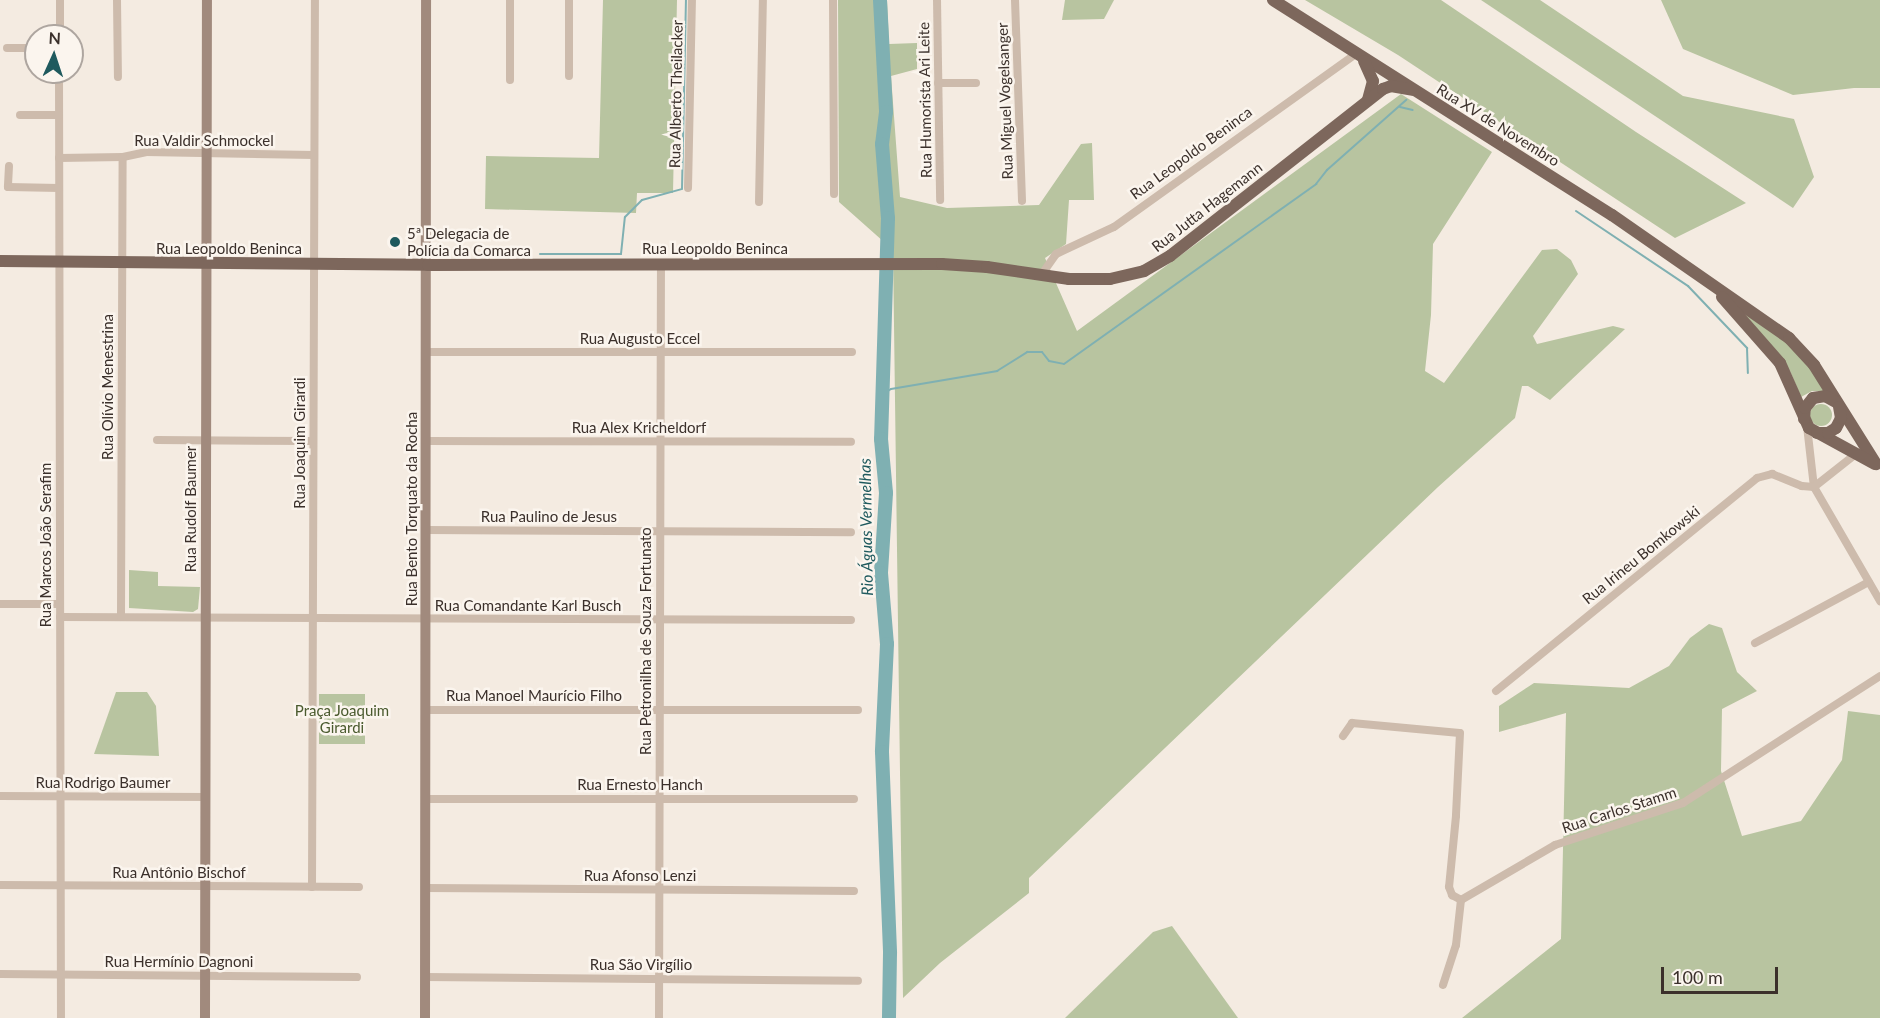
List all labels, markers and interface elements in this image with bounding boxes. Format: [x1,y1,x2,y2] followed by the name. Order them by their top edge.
[666,19,686,169] street label: Rua Alberto Theilacker
[915,22,935,178] street label: Rua Humorista Ari Leite
[993,22,1017,180] street label: Rua Miguel Vogelsanger
[24,24,84,84] north arrow
[48,28,62,47] text: N
[1433,80,1563,170] street label: Rua XV de Novembro
[1127,103,1255,203] street label: Rua Leopoldo Beninca
[134,132,274,150] street label: Rua Valdir Schmockel
[1148,158,1266,256] street label: Rua Jutta Hagemann
[407,224,531,259] place label: 5ª Delegacia de Polícia da Comarca
[388,235,402,249] marker: 5ª Delegacia de Polícia da Comarca
[156,240,302,258] street label: Rua Leopoldo Beninca
[642,240,788,258] street label: Rua Leopoldo Beninca
[99,314,117,460] street label: Rua Olívio Menestrina
[579,330,701,348] street label: Rua Augusto Eccel
[291,377,309,509] street label: Rua Joaquim Girardi
[403,412,421,606] street label: Rua Bento Torquato da Rocha
[571,419,707,437] street label: Rua Alex Kricheldorf
[182,446,200,572] street label: Rua Rudolf Baumer
[855,458,877,596] water label: Rio Águas Vermelhas
[37,463,55,627] street label: Rua Marcos João Serafim
[1579,502,1703,608] street label: Rua Irineu Bomkowski
[481,508,617,526] street label: Rua Paulino de Jesus
[637,527,655,755] street label: Rua Petronilha de Souza Fortunato
[435,597,621,615] street label: Rua Comandante Karl Busch
[446,687,622,705] street label: Rua Manoel Maurício Filho
[295,701,389,736] park label: Praça Joaquim Girardi
[36,774,170,792] street label: Rua Rodrigo Baumer
[577,776,703,794] street label: Rua Ernesto Hanch
[1559,783,1679,837] street label: Rua Carlos Stamm
[112,864,246,882] street label: Rua Antônio Bischof
[583,867,697,885] street label: Rua Afonso Lenzi
[105,953,253,971] street label: Rua Hermínio Dagnoni
[1664,955,1781,993] scale bar
[590,956,692,974] street label: Rua São Virgílio
[1672,966,1723,988] text: 100 m

